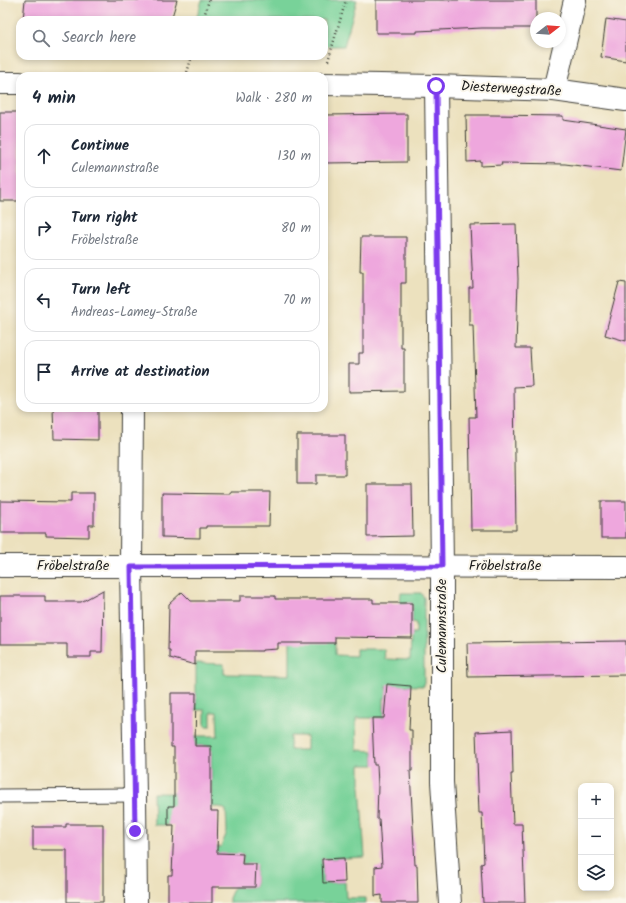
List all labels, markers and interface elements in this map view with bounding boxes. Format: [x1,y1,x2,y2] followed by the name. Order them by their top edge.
[530,12,566,48] north arrow
[16,16,328,60] search box
[62,26,136,50] text: Search here
[30,27,52,49] icon: search
[460,75,562,103] street label: Diesterwegstraße
[427,77,445,95] route start
[32,85,76,112] text: 4 min
[236,88,312,109] text: Walk · 280 m
[71,134,129,158] text: Continue
[33,145,55,167] icon: ahead
[277,146,311,167] text: 130 m
[71,158,159,179] text: Culemannstraße
[71,206,138,230] text: Turn right
[33,217,55,239] icon: right
[281,218,311,239] text: 80 m
[71,230,138,251] text: Fröbelstraße
[71,278,131,302] text: Turn left
[33,289,55,311] icon: left
[283,290,311,311] text: 70 m
[71,302,197,323] text: Andreas-Lamey-Straße
[71,360,210,384] text: Arrive at destination
[33,361,55,383] icon: arrive
[37,555,110,577] street label: Fröbelstraße
[469,555,542,577] street label: Fröbelstraße
[431,578,453,673] street label: Culemannstraße
[578,783,614,891] map controls
[578,783,614,819] button: +
[578,819,614,855] button: −
[126,822,144,840] route end
[578,855,614,891] button: layers

